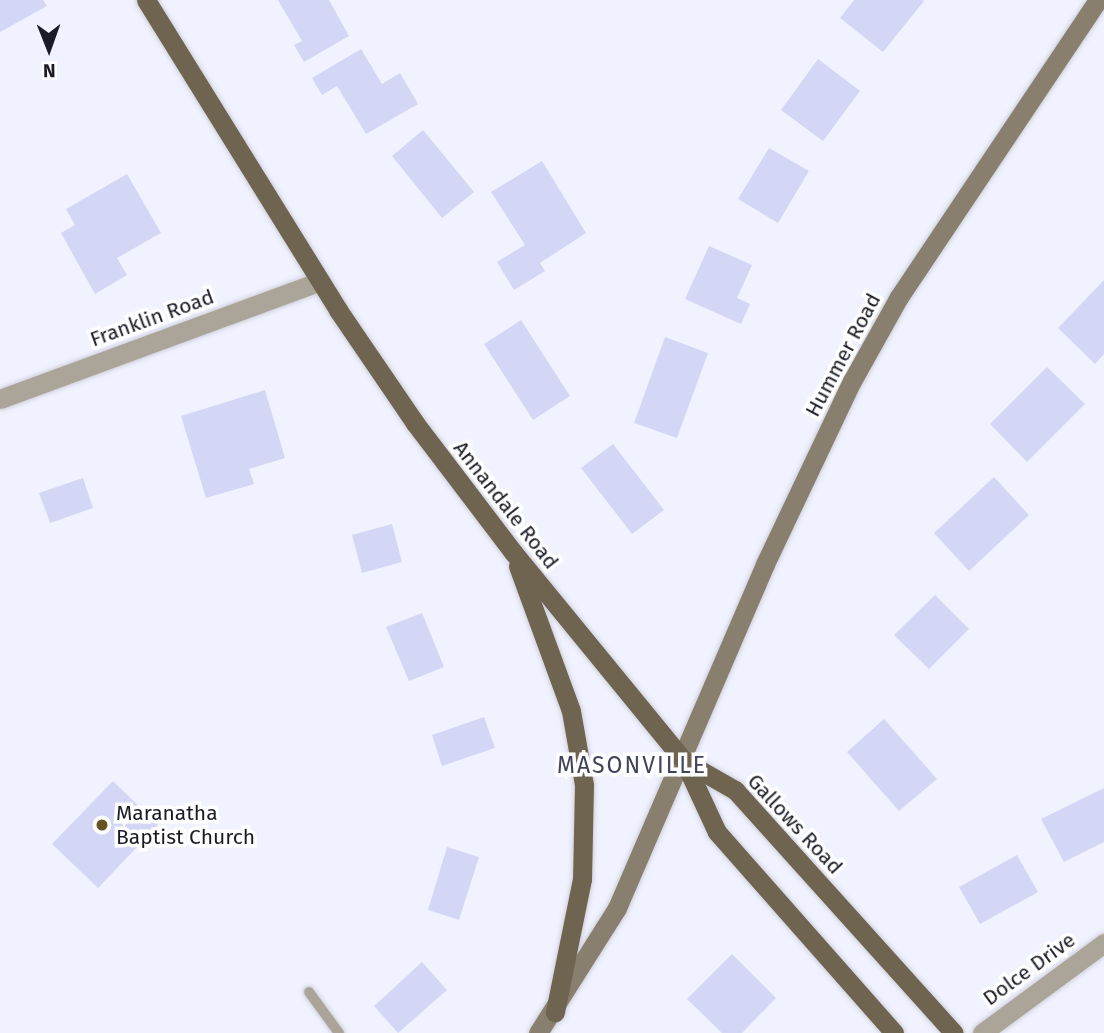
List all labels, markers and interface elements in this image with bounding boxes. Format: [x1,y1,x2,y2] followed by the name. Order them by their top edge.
[14,14,84,84] north arrow
[43,59,56,82] text: N
[87,284,217,352] street label: Franklin Road
[800,289,886,421] street label: Hummer Road
[448,436,564,574] street label: Annandale Road
[558,751,706,779] district label: MASONVILLE
[742,769,848,879] street label: Gallows Road
[116,800,255,850] place label: Maranatha Baptist Church
[94,817,110,833] marker: Maranatha Baptist Church
[978,927,1080,1011] street label: Dolce Drive

